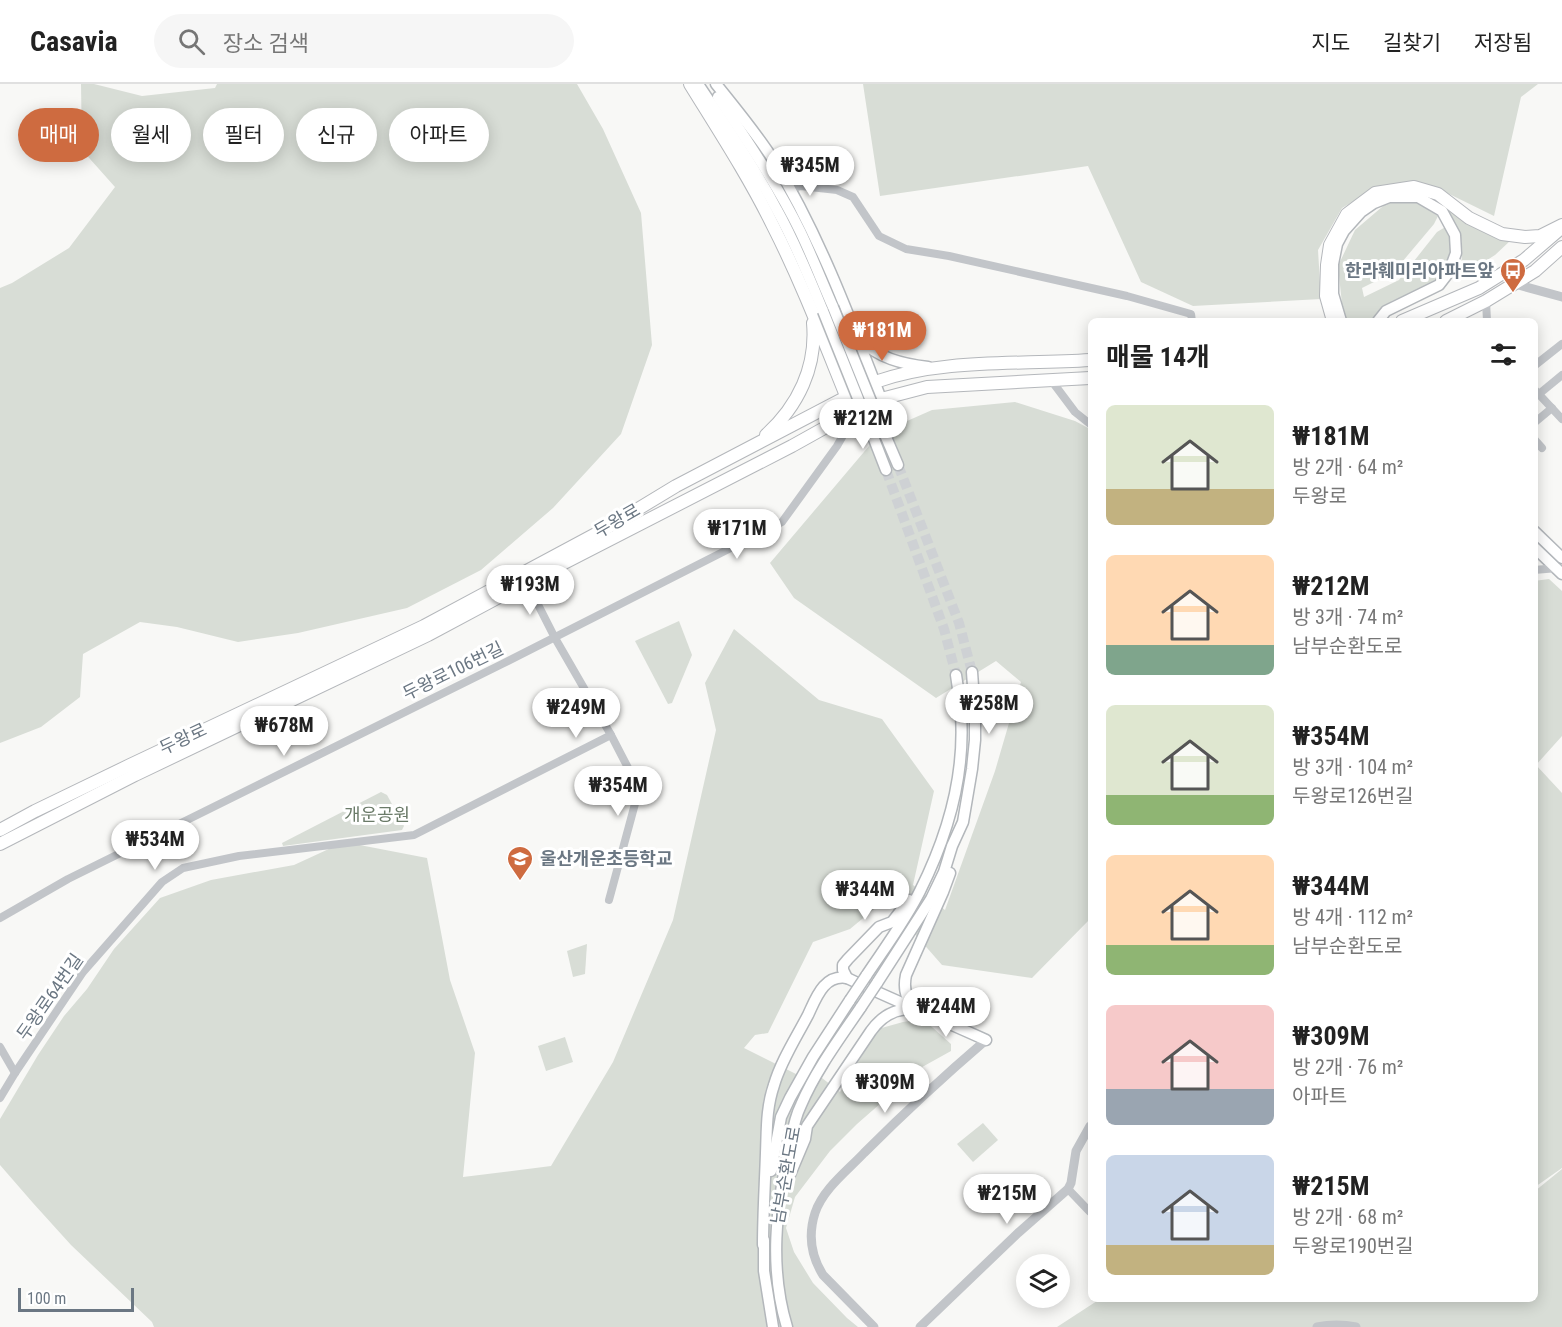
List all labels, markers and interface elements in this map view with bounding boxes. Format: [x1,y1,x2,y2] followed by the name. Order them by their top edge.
[154,14,574,68] search box
[30,25,118,58] text: Casavia
[175,25,208,58] icon: search
[223,31,309,56] text: 장소 검색
[1311,31,1350,55] text: 지도
[1383,31,1441,55] text: 길찾기
[1474,31,1532,55] text: 저장됨
[18,108,99,162] chip: 매매
[111,108,191,162] chip: 월세
[203,108,284,162] chip: 필터
[296,108,377,162] chip: 신규
[389,108,489,162] chip: 아파트
[768,146,852,197] pin: ₩345M
[780,153,840,177] text: ₩345M
[1498,256,1528,294] bus stop icon: 한라훼미리아파트앞
[1345,260,1494,281] place label: 한라훼미리아파트앞
[840,311,924,362] pin: ₩181M
[852,318,912,342] text: ₩181M
[1487,338,1520,371] icon: filters
[1106,342,1210,372] text: 매물 14개
[821,399,905,450] pin: ₩212M
[833,406,893,430] text: ₩212M
[1292,421,1369,451] text: ₩181M
[1154,429,1226,501] icon: home
[1292,455,1403,479] text: 방 2개 · 64 m²
[1292,484,1347,508] text: 두왕로
[590,499,644,542] street label: 두왕로
[695,509,779,560] pin: ₩171M
[707,516,767,540] text: ₩171M
[488,565,572,616] pin: ₩193M
[1292,571,1369,601] text: ₩212M
[500,572,560,596] text: ₩193M
[1154,579,1226,651] icon: home
[1292,605,1403,629] text: 방 3개 · 74 m²
[1292,634,1402,658] text: 남부순환도로
[399,637,507,704] street label: 두왕로106번길
[947,684,1031,735] pin: ₩258M
[534,688,618,739] pin: ₩249M
[959,691,1019,715] text: ₩258M
[546,695,606,719] text: ₩249M
[242,706,326,757] pin: ₩678M
[254,713,314,737] text: ₩678M
[156,719,210,759] street label: 두왕로
[1292,721,1369,751] text: ₩354M
[1154,729,1226,801] icon: home
[1292,755,1413,779] text: 방 3개 · 104 m²
[576,766,660,817] pin: ₩354M
[588,773,648,797] text: ₩354M
[1292,784,1414,808] text: 두왕로126번길
[344,804,410,825] park label: 개운공원
[113,820,197,871] pin: ₩534M
[125,827,185,851] text: ₩534M
[505,844,535,882] school or university icon: 울산개운초등학교
[540,848,672,869] place label: 울산개운초등학교
[823,870,907,921] pin: ₩344M
[1292,871,1369,901] text: ₩344M
[835,877,895,901] text: ₩344M
[1154,879,1226,951] icon: home
[1292,905,1413,929] text: 방 4개 · 112 m²
[1292,934,1402,958] text: 남부순환도로
[12,949,87,1044] street label: 두왕로64번길
[904,987,988,1038] pin: ₩244M
[916,994,976,1018] text: ₩244M
[1292,1021,1369,1051] text: ₩309M
[1154,1029,1226,1101] icon: home
[1292,1055,1403,1079] text: 방 2개 · 76 m²
[843,1063,927,1114] pin: ₩309M
[855,1070,915,1094] text: ₩309M
[1292,1084,1347,1108] text: 아파트
[767,1124,804,1226] street label: 남부순환도로
[1292,1171,1369,1201] text: ₩215M
[965,1174,1049,1225] pin: ₩215M
[1154,1179,1226,1251] icon: home
[977,1181,1037,1205] text: ₩215M
[1292,1205,1403,1229] text: 방 2개 · 68 m²
[1292,1234,1414,1258] text: 두왕로190번길
[1016,1254,1070,1308] map controls
[1016,1254,1070,1308] button: layers
[18,1285,134,1312] scale bar
[27,1289,66,1308] text: 100 m

